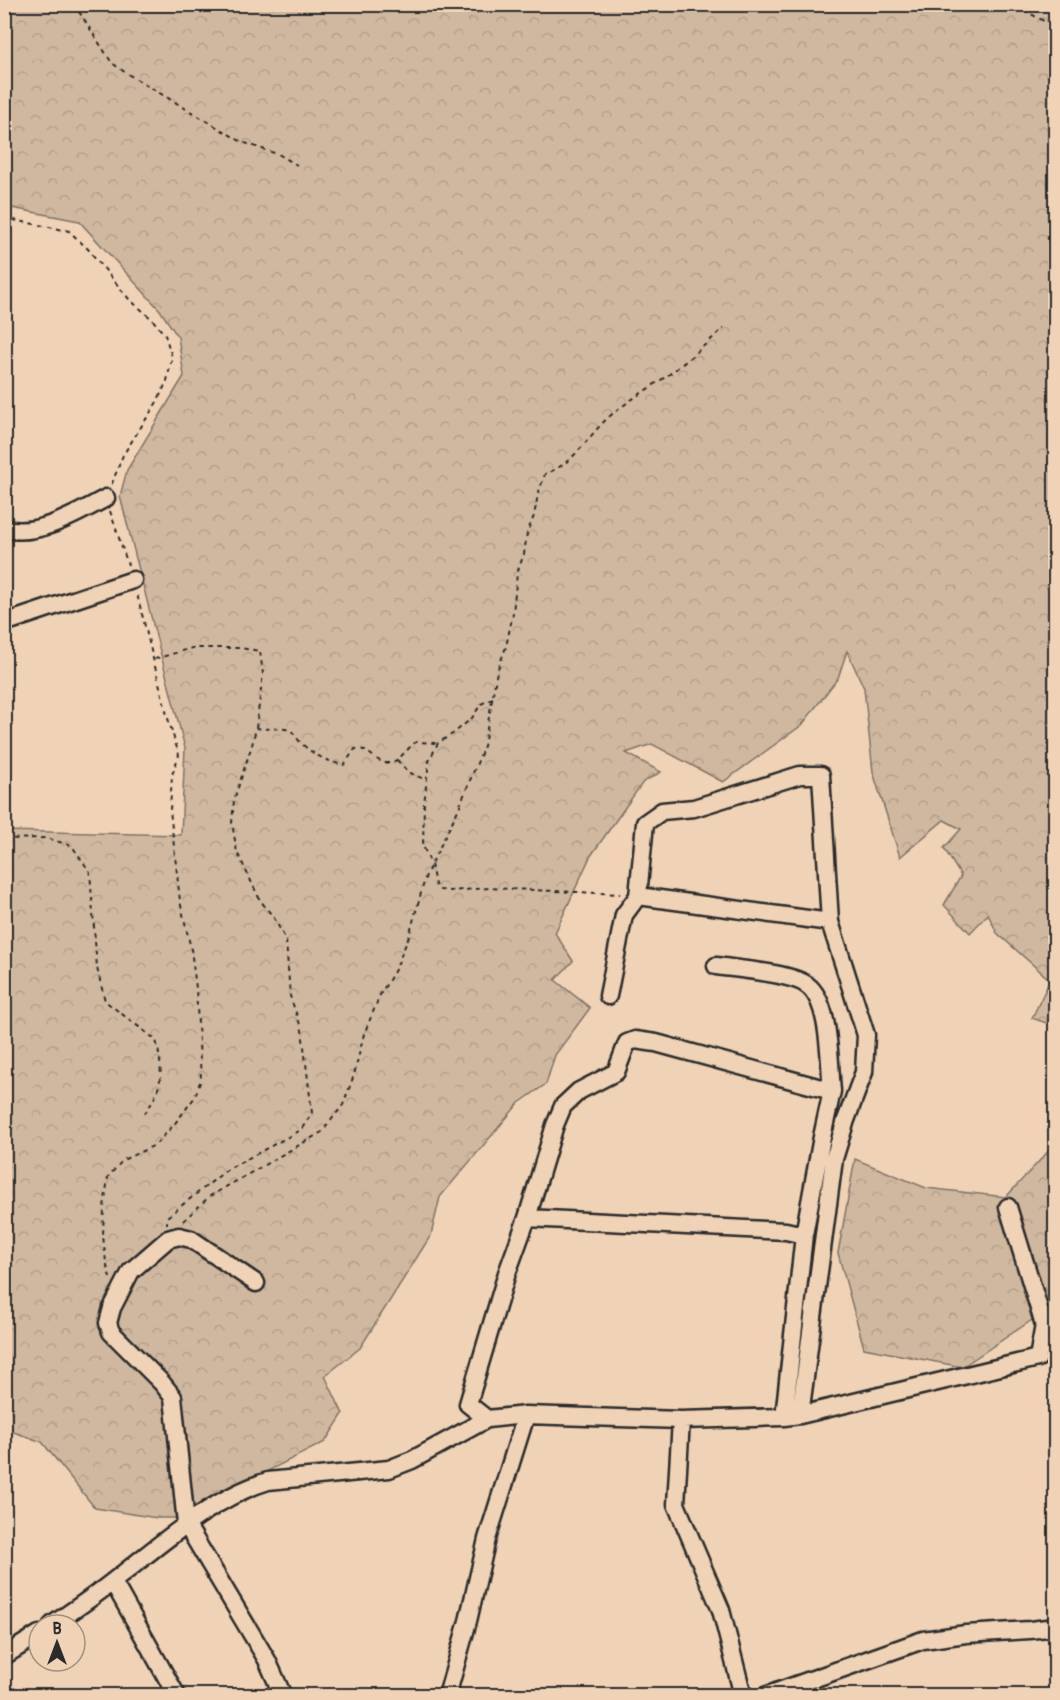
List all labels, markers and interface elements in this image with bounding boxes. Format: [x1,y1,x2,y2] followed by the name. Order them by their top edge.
[27,1613,87,1673] north arrow
[52,1619,62,1639] text: B

